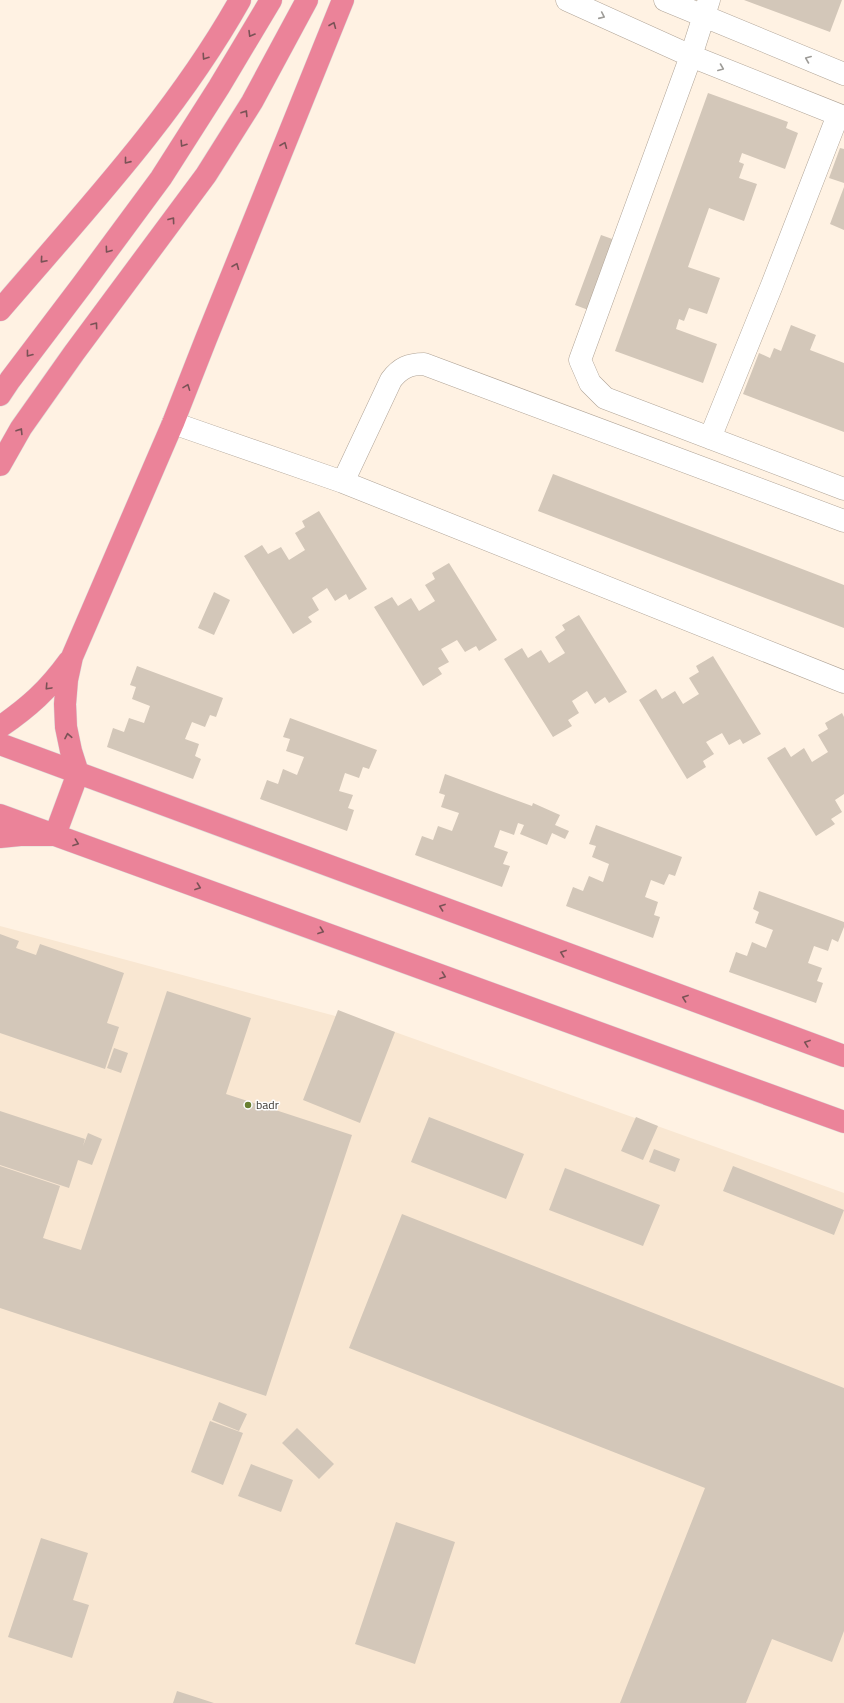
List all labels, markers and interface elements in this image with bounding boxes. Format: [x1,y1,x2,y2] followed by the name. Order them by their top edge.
[598,11,606,19] one-way arrow
[329,21,337,28] one-way arrow
[249,30,256,37] one-way arrow
[203,52,210,59] one-way arrow
[804,56,812,64] one-way arrow
[718,63,725,71] one-way arrow
[240,110,247,117] one-way arrow
[180,140,188,147] one-way arrow
[280,142,288,149] one-way arrow
[125,156,132,164] one-way arrow
[167,218,174,225] one-way arrow
[106,246,113,253] one-way arrow
[41,256,48,263] one-way arrow
[231,262,239,269] one-way arrow
[90,322,97,329] one-way arrow
[27,349,34,356] one-way arrow
[183,383,191,390] one-way arrow
[15,428,22,435] one-way arrow
[46,683,53,690] one-way arrow
[64,732,73,739] one-way arrow
[73,838,80,846] one-way arrow
[195,882,202,891] one-way arrow
[438,904,445,912] one-way arrow
[317,927,324,935] one-way arrow
[560,949,567,957] one-way arrow
[439,971,446,980] one-way arrow
[682,994,689,1002] one-way arrow
[804,1039,811,1047] one-way arrow
[256,1095,279,1114] place label: badr
[243,1100,253,1110] marker: badr

